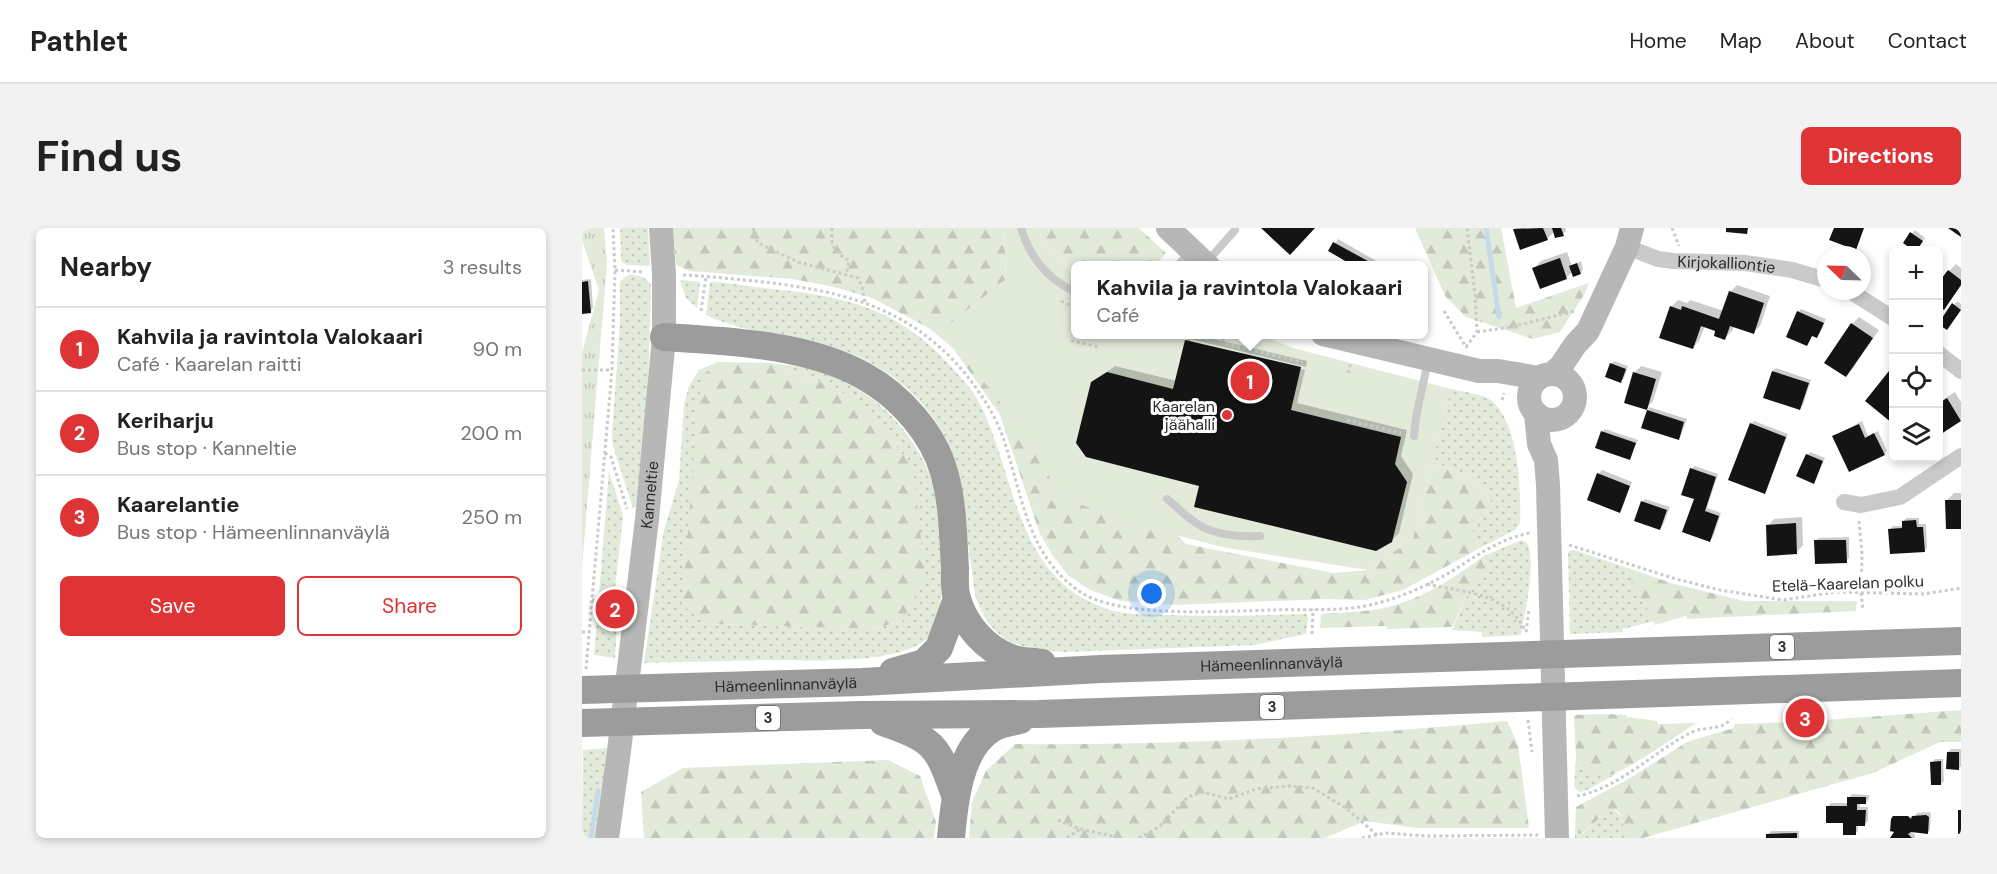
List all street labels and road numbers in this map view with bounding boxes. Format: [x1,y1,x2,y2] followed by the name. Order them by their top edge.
[1677,251,1777,278] street label: Kirjokalliontie
[636,460,663,530] street label: Kanneltie
[1772,570,1924,597] street label: Etelä-Kaarelan polku
[1770,635,1794,659] road number: 3
[1200,651,1343,677] street label: Hämeenlinnanväylä
[714,672,857,697] street label: Hämeenlinnanväylä
[1260,695,1284,719] road number: 3
[756,706,780,730] road number: 3

